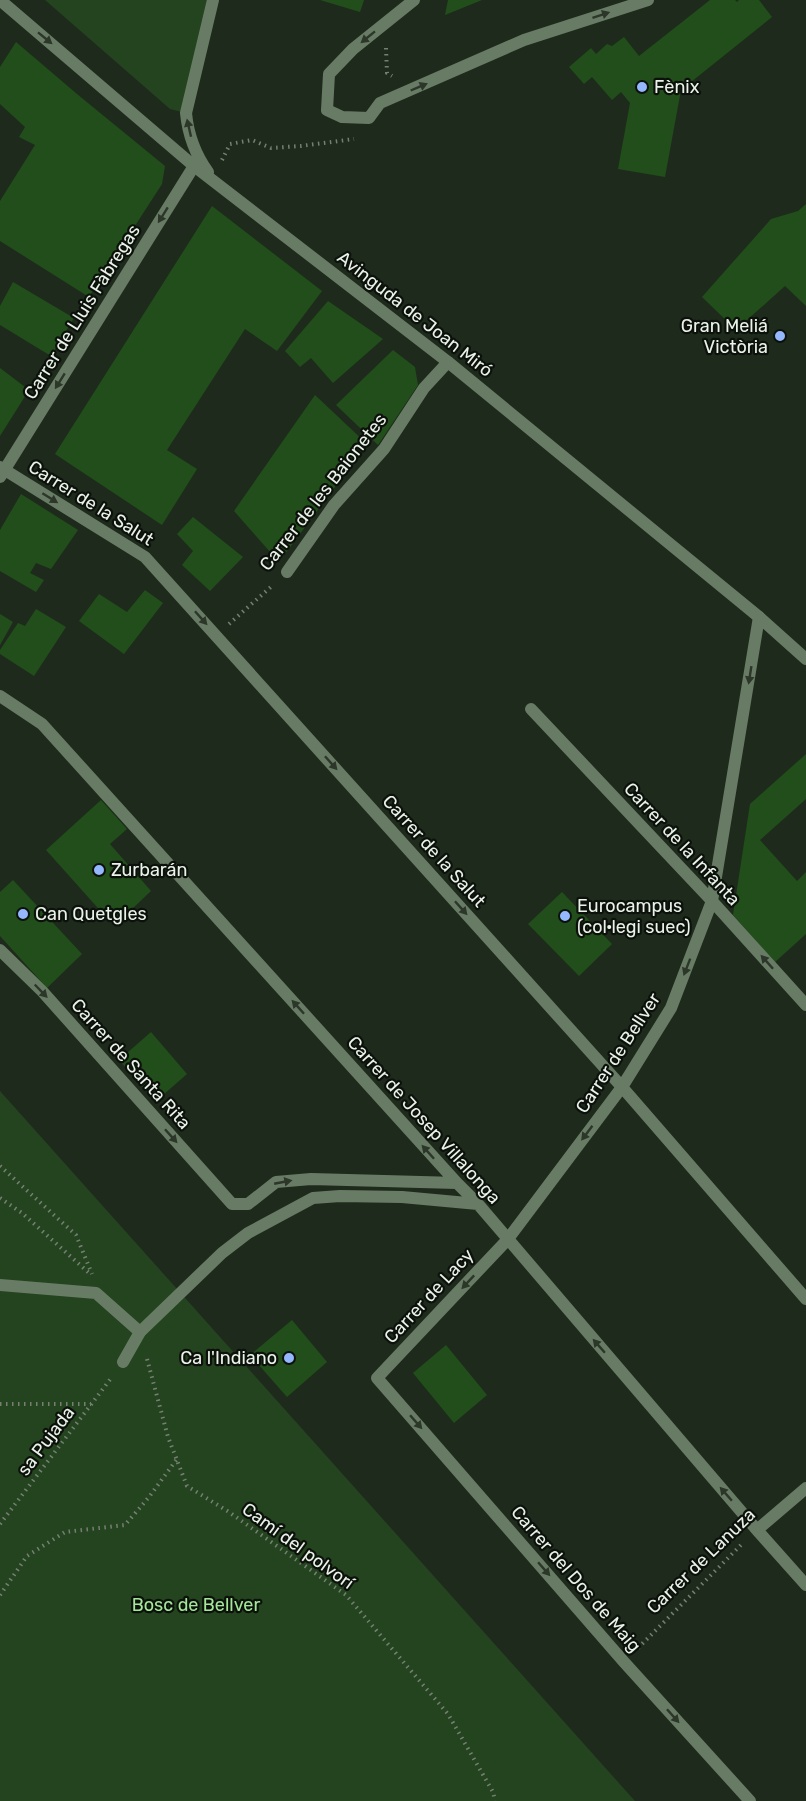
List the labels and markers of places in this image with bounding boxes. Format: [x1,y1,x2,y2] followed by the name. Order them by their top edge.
[654,76,700,98] place label: Fènix
[635,80,649,94] marker: Fènix
[681,315,768,358] place label: Gran Meliá Victòria
[773,329,787,343] marker: Gran Meliá Victòria
[111,859,187,881] place label: Zurbarán
[92,863,106,877] marker: Zurbarán
[577,895,691,938] place label: Eurocampus (col·legi suec)
[35,903,147,925] place label: Can Quetgles
[16,907,30,921] marker: Can Quetgles
[558,909,572,923] marker: Eurocampus (col·legi suec)
[180,1347,277,1369] place label: Ca l'Indiano
[282,1351,296,1365] marker: Ca l'Indiano

